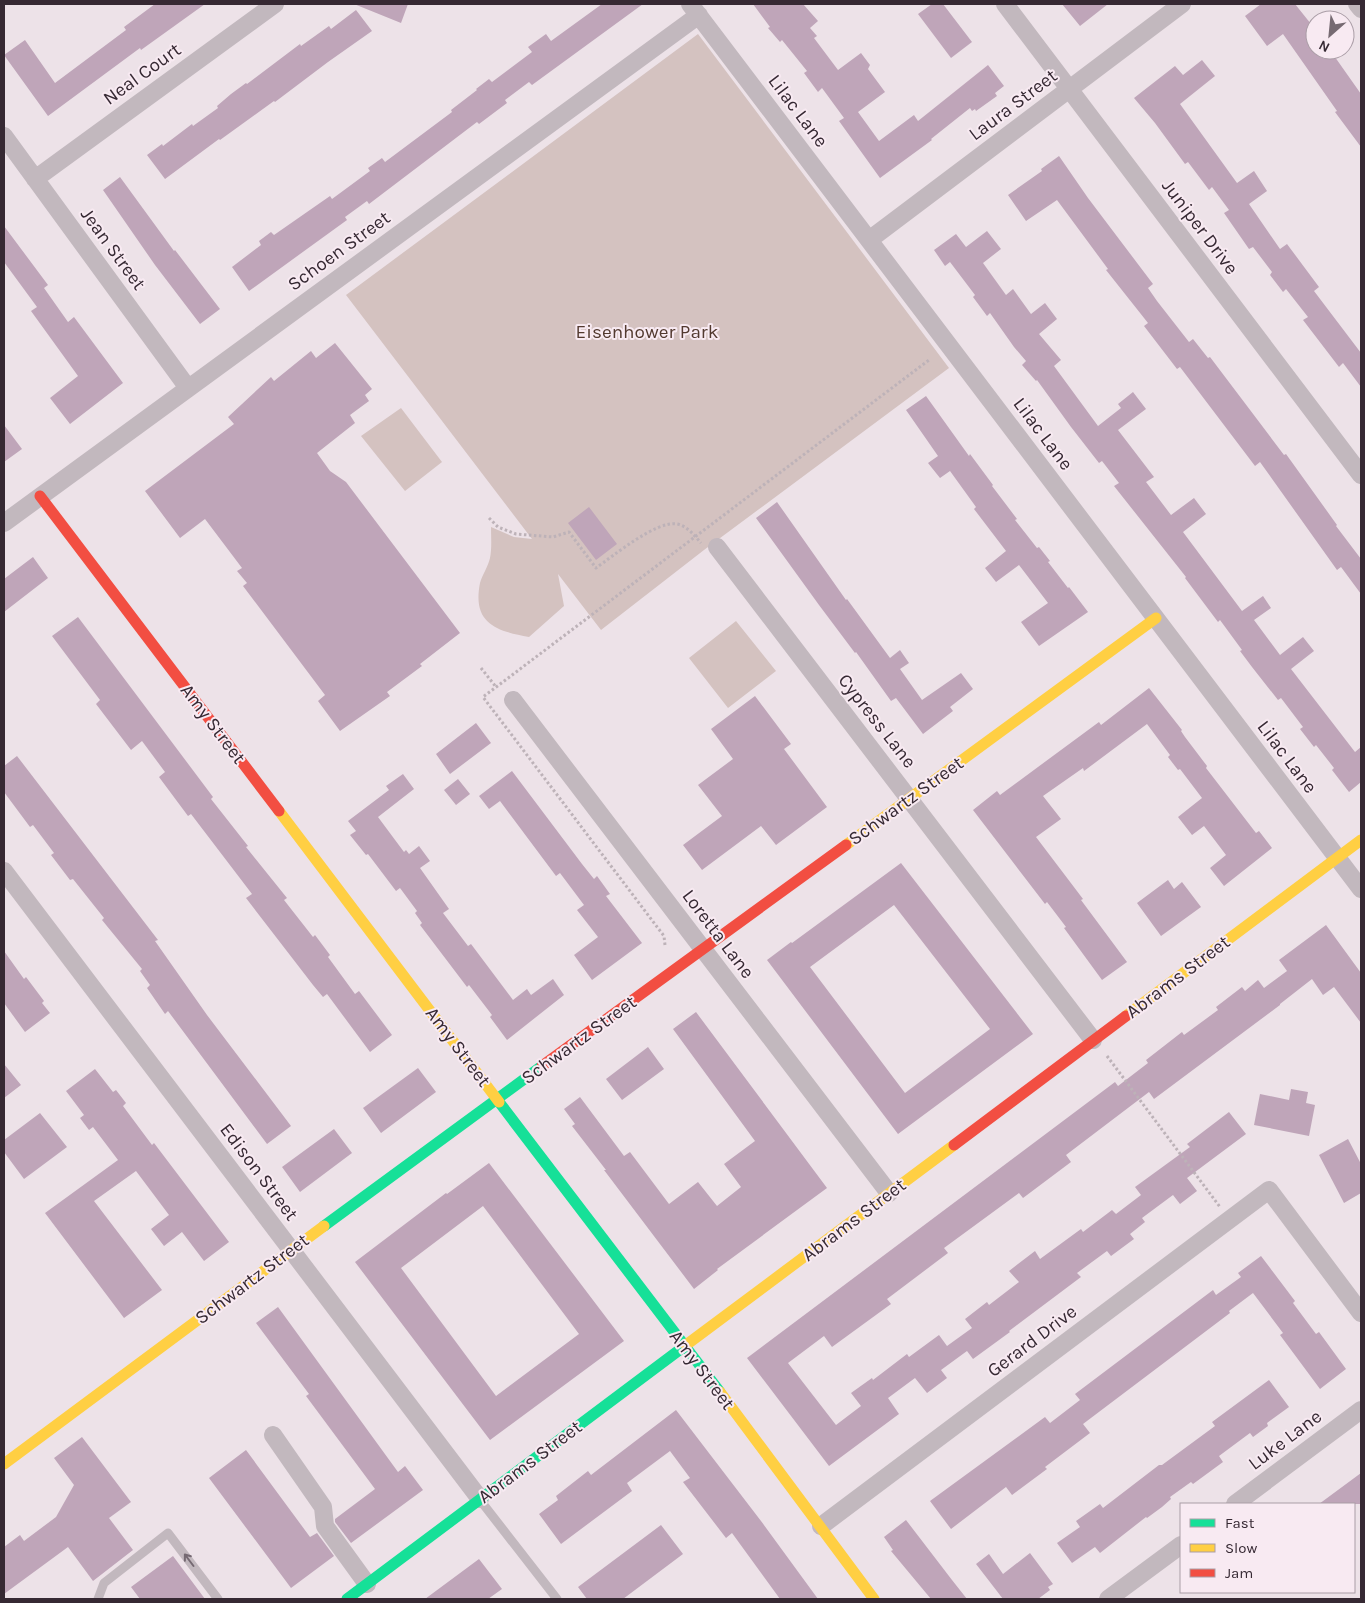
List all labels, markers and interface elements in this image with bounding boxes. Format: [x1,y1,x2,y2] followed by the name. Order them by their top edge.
[1305,10,1355,60] north arrow
[1316,36,1333,56] text: N
[99,38,185,110] street label: Neal Court
[965,65,1061,145] street label: Laura Street
[764,70,832,152] street label: Lilac Lane
[1157,175,1243,279] street label: Juniper Drive
[76,204,150,294] street label: Jean Street
[284,207,394,295] street label: Schoen Street
[576,321,719,343] park label: Eisenhower Park
[1009,393,1077,475] street label: Lilac Lane
[833,670,921,772] street label: Cypress Lane
[176,680,250,768] street label: Amy Street
[1253,716,1321,798] street label: Lilac Lane
[844,752,968,850] street label: Schwartz Street
[677,885,759,983] street label: Loretta Lane
[1122,931,1234,1023] street label: Abrams Street
[517,991,641,1089] street label: Schwartz Street
[421,1003,495,1091] street label: Amy Street
[215,1119,303,1225] street label: Edison Street
[798,1174,910,1266] street label: Abrams Street
[191,1229,313,1329] street label: Schwartz Street
[983,1300,1081,1382] street label: Gerard Drive
[665,1326,739,1414] street label: Amy Street
[1244,1405,1326,1475] street label: Luke Lane
[474,1416,586,1508] street label: Abrams Street
[1180,1503,1355,1593] legend
[1225,1514,1255,1532] text: Fast
[1225,1539,1257,1557] text: Slow
[183,1554,194,1567] one-way arrow
[1225,1564,1253,1582] text: Jam

